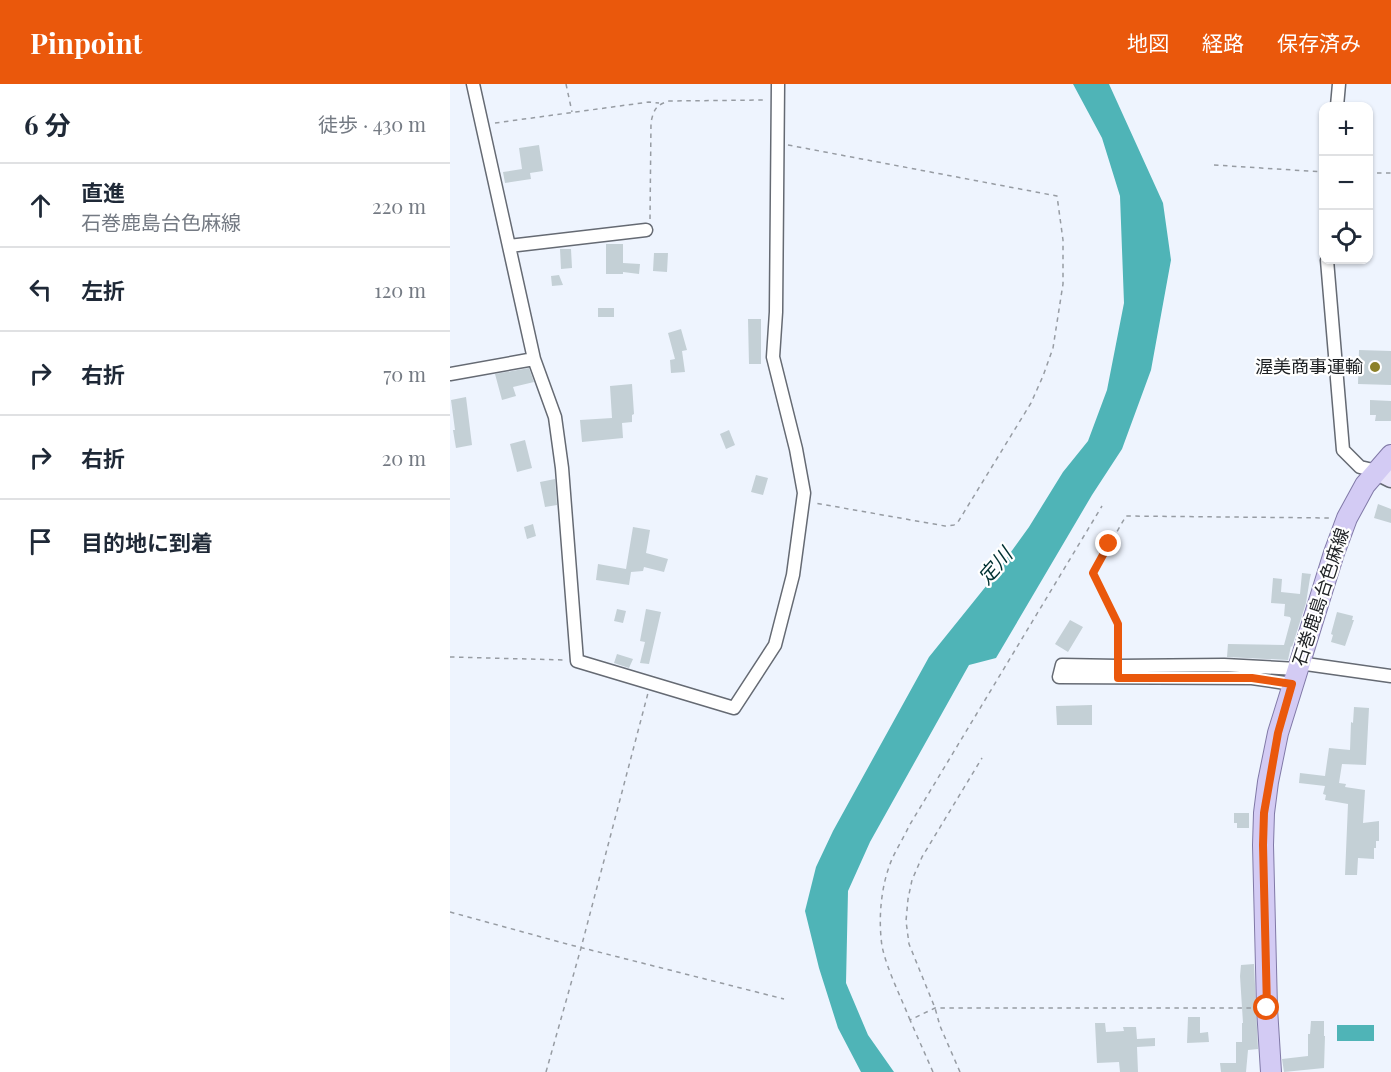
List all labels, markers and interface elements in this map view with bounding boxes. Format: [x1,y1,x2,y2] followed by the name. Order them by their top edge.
[30,24,142,61] text: Pinpoint
[1127,28,1169,56] text: 地図
[1202,28,1244,56] text: 経路
[1277,28,1361,56] text: 保存済み
[1319,102,1373,264] map controls
[1319,102,1373,156] button: +
[24,107,71,142] text: 6 分
[318,110,426,137] text: 徒歩 · 430 m
[1319,156,1373,210] button: −
[81,177,125,207] text: 直進
[24,189,57,222] icon: ahead
[372,192,426,219] text: 220 m
[81,208,241,235] text: 石巻鹿島台色麻線
[1319,210,1373,264] button: locate
[24,273,57,306] icon: left
[81,275,125,305] text: 左折
[374,276,426,303] text: 120 m
[1255,354,1363,378] place label: 渥美商事運輸
[24,357,57,390] icon: right
[81,359,125,389] text: 右折
[383,360,426,387] text: 70 m
[1368,360,1382,374] marker: 渥美商事運輸
[24,441,57,474] icon: right
[81,443,125,473] text: 右折
[382,444,426,471] text: 20 m
[24,525,57,558] icon: arrive
[1286,525,1354,669] street label: 石巻鹿島台色麻線
[81,527,213,557] text: 目的地に到着
[1095,530,1121,556] route end
[971,540,1018,589] water label: 定川
[1253,994,1279,1020] route start

